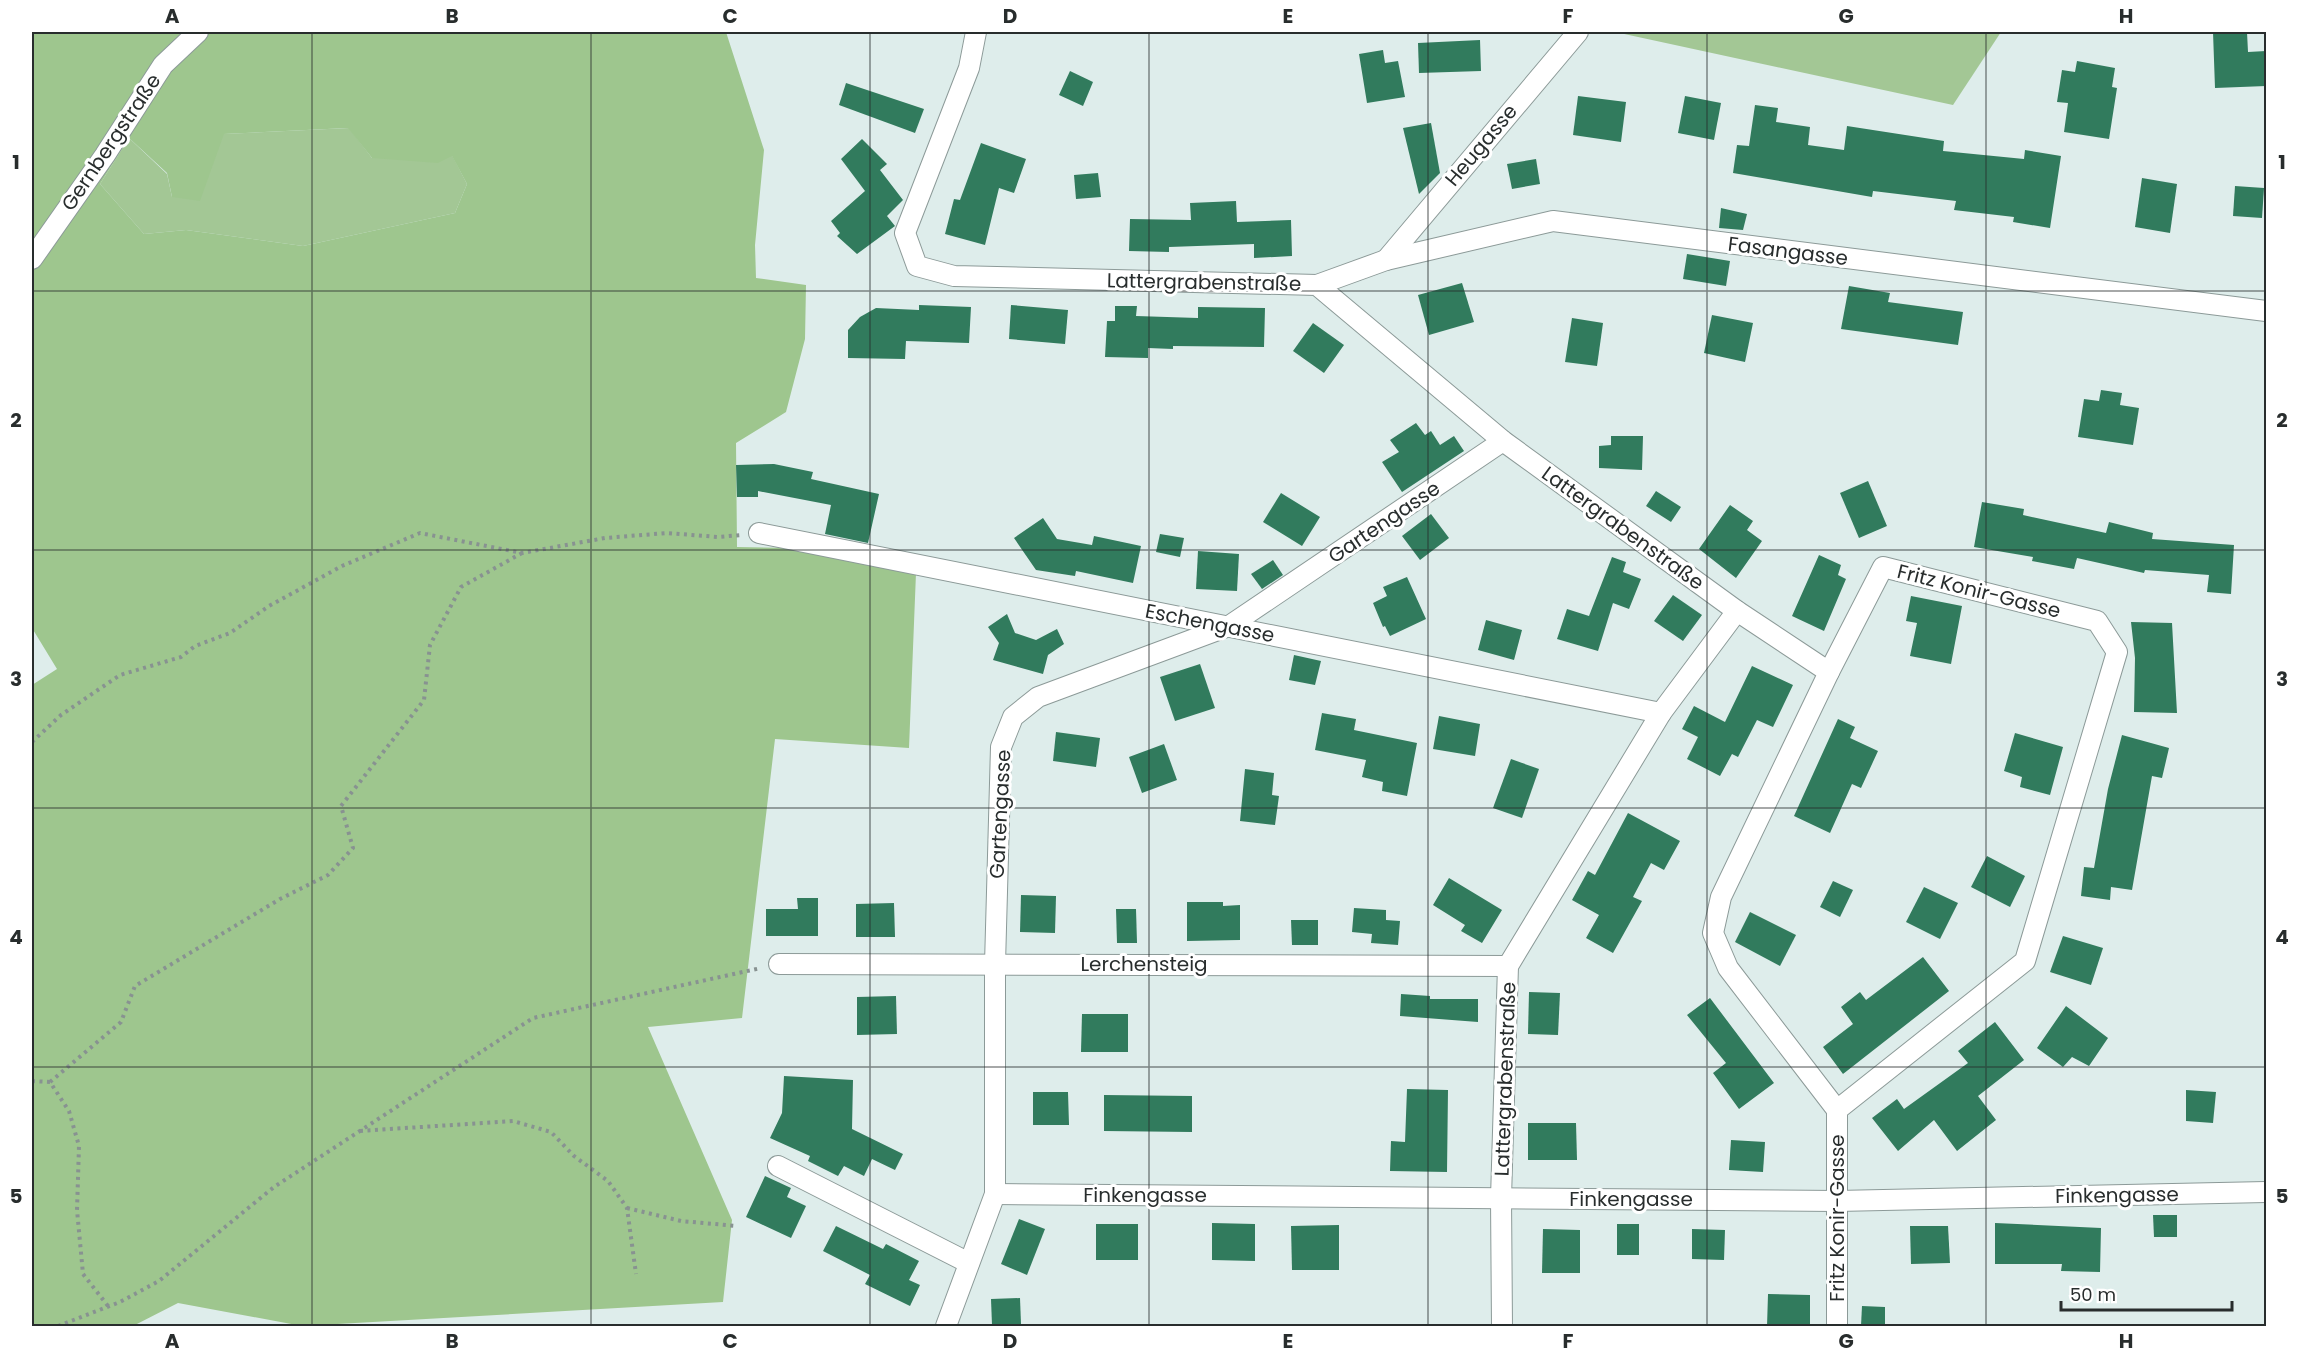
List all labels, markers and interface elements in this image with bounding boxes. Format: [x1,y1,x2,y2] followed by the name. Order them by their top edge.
[165,2,180,30] text: A
[445,2,459,30] text: B
[722,2,738,30] text: C
[1003,2,1017,30] text: D
[1283,2,1293,30] text: E
[1563,2,1574,30] text: F
[1838,2,1854,30] text: G
[2119,2,2133,30] text: H
[55,68,167,216] street label: Gernbergstraße
[1438,98,1524,192] street label: Heugasse
[12,148,20,176] text: 1
[2278,148,2286,176] text: 1
[1726,230,1850,272] street label: Fasangasse
[1107,266,1301,298] street label: Lattergrabenstraße
[10,406,22,434] text: 2
[2276,406,2288,434] text: 2
[1536,460,1710,596] street label: Lattergrabenstraße
[1323,474,1445,570] street label: Gartengasse
[1894,557,2064,625] street label: Fritz Konir-Gasse
[1143,597,1277,649] street label: Eschengasse
[10,665,22,693] text: 3
[2276,665,2288,693] text: 3
[983,749,1017,879] street label: Gartengasse
[9,923,23,951] text: 4
[2275,923,2289,951] text: 4
[1080,950,1208,978] street label: Lerchensteig
[1488,981,1522,1177] street label: Lattergrabenstraße
[1823,1134,1851,1302] street label: Fritz Konir-Gasse
[2055,1180,2179,1210] street label: Finkengasse
[1083,1181,1207,1209] street label: Finkengasse
[10,1182,23,1210] text: 5
[2276,1182,2289,1210] text: 5
[1569,1185,1693,1213] street label: Finkengasse
[2061,1274,2232,1312] scale bar
[2070,1282,2116,1307] text: 50 m
[165,1327,180,1355] text: A
[445,1327,459,1355] text: B
[722,1327,738,1355] text: C
[1003,1327,1017,1355] text: D
[1283,1327,1293,1355] text: E
[1563,1327,1574,1355] text: F
[1838,1327,1854,1355] text: G
[2119,1327,2133,1355] text: H

